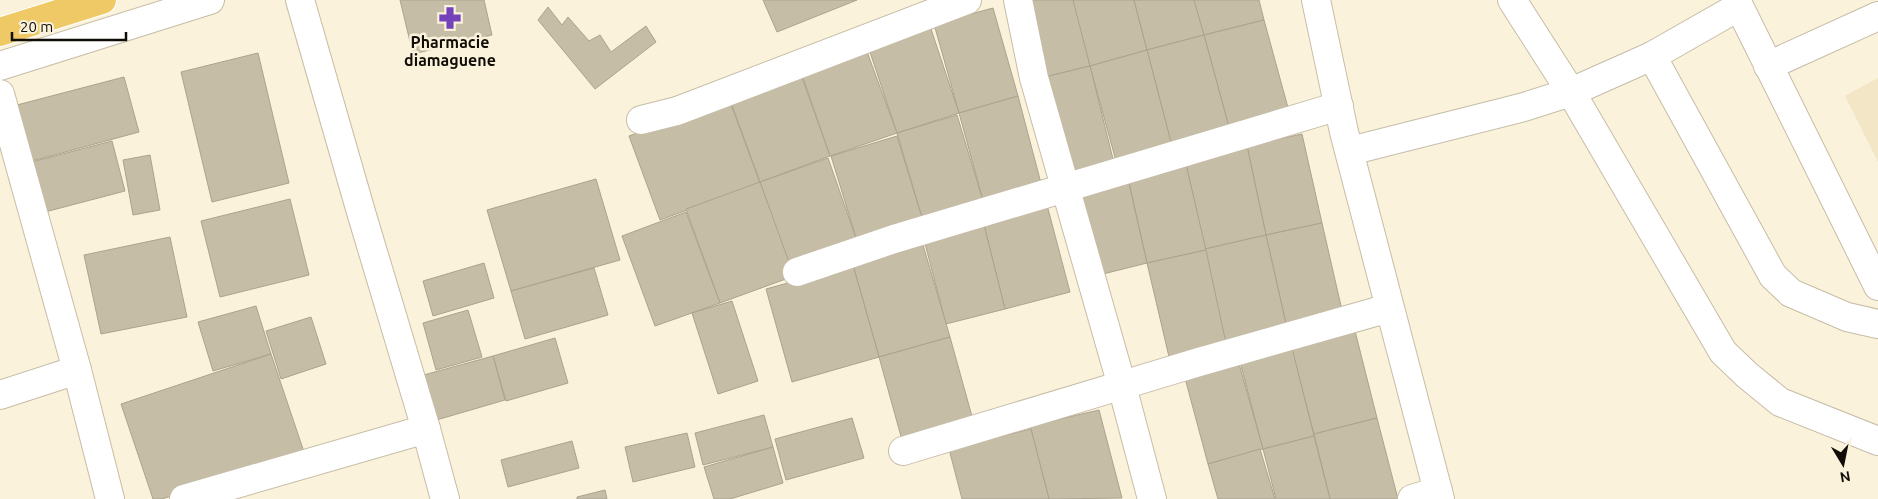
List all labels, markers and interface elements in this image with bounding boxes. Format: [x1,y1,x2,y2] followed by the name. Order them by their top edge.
[437,5,463,31] pharmacy icon: Pharmacie diamaguene
[12,10,126,42] scale bar
[20,18,53,35] text: 20 m
[404,33,496,69] place label: Pharmacie diamaguene
[1818,439,1868,489] north arrow
[1839,468,1852,486] text: N

